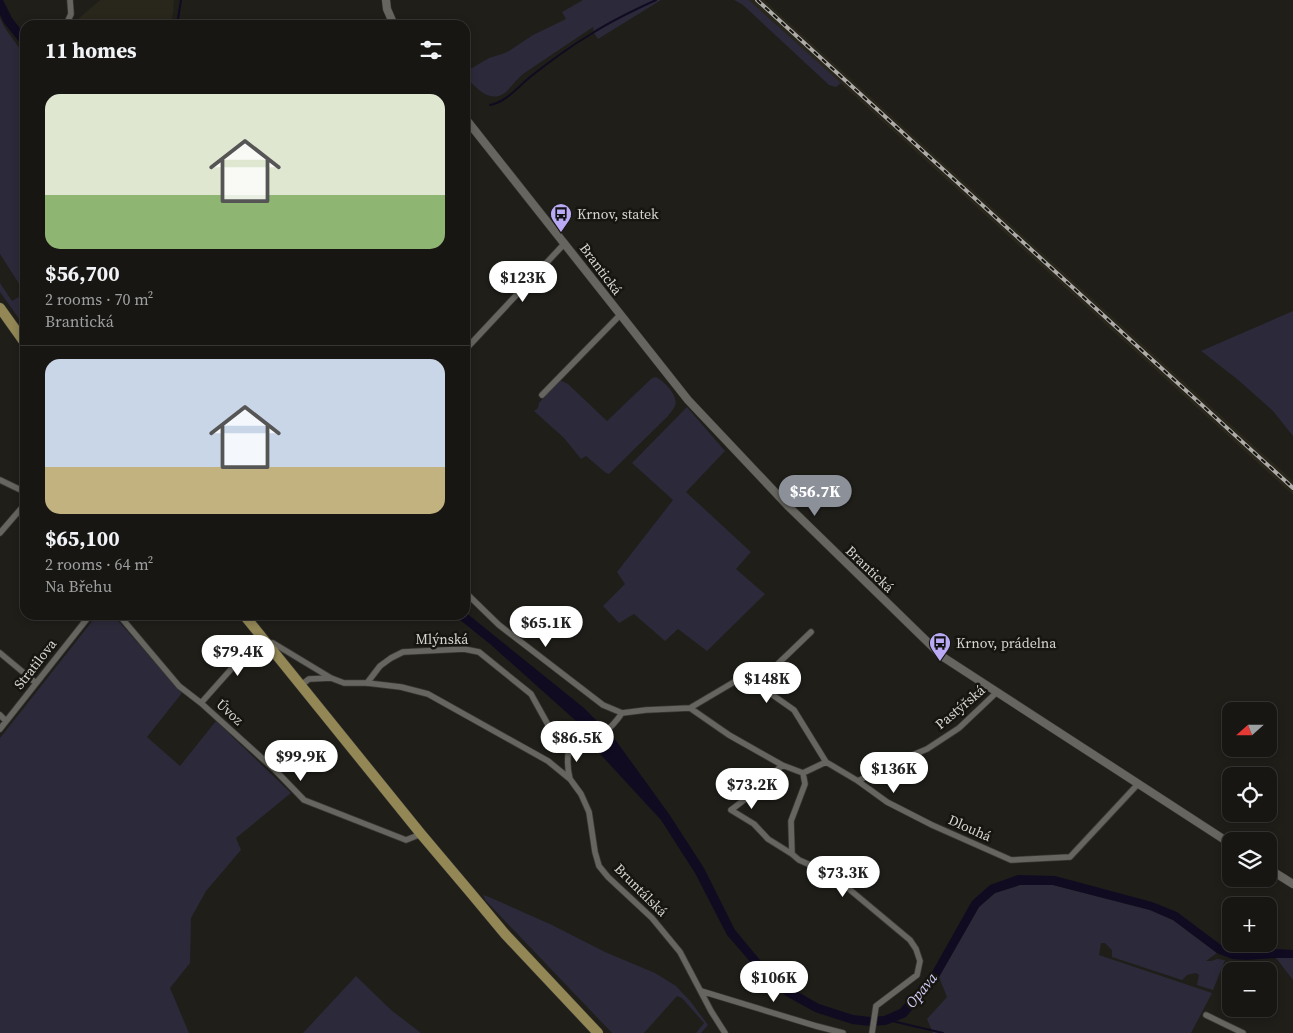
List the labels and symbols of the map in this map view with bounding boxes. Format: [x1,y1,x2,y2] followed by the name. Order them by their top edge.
[549,202,573,233] bus stop icon: Krnov, statek
[577,204,659,224] place label: Krnov, statek
[575,239,628,300] street label: Brantická
[488,260,558,303] pin: $123K
[774,474,856,517] pin: $56.7K
[841,541,899,598] street label: Brantická
[505,606,587,648] pin: $65.1K
[415,629,469,649] street label: Mlýnská
[928,631,952,662] bus stop icon: Krnov, prádelna
[956,633,1057,653] place label: Krnov, prádelna
[9,634,62,693] street label: Stratilova
[197,634,279,677] pin: $79.4K
[732,662,802,704] pin: $148K
[931,680,990,734] street label: Pastýřská
[212,694,249,730] street label: Úvoz
[1222,702,1278,758] north arrow
[536,720,618,763] pin: $86.5K
[260,740,342,782] pin: $99.9K
[859,752,929,794] pin: $136K
[711,768,793,810] pin: $73.2K
[945,810,996,847] street label: Dlouhá
[802,856,884,898] pin: $73.3K
[610,859,673,922] street label: Bruntálská
[739,960,809,1003] pin: $106K
[900,968,942,1012] water label: Opava

